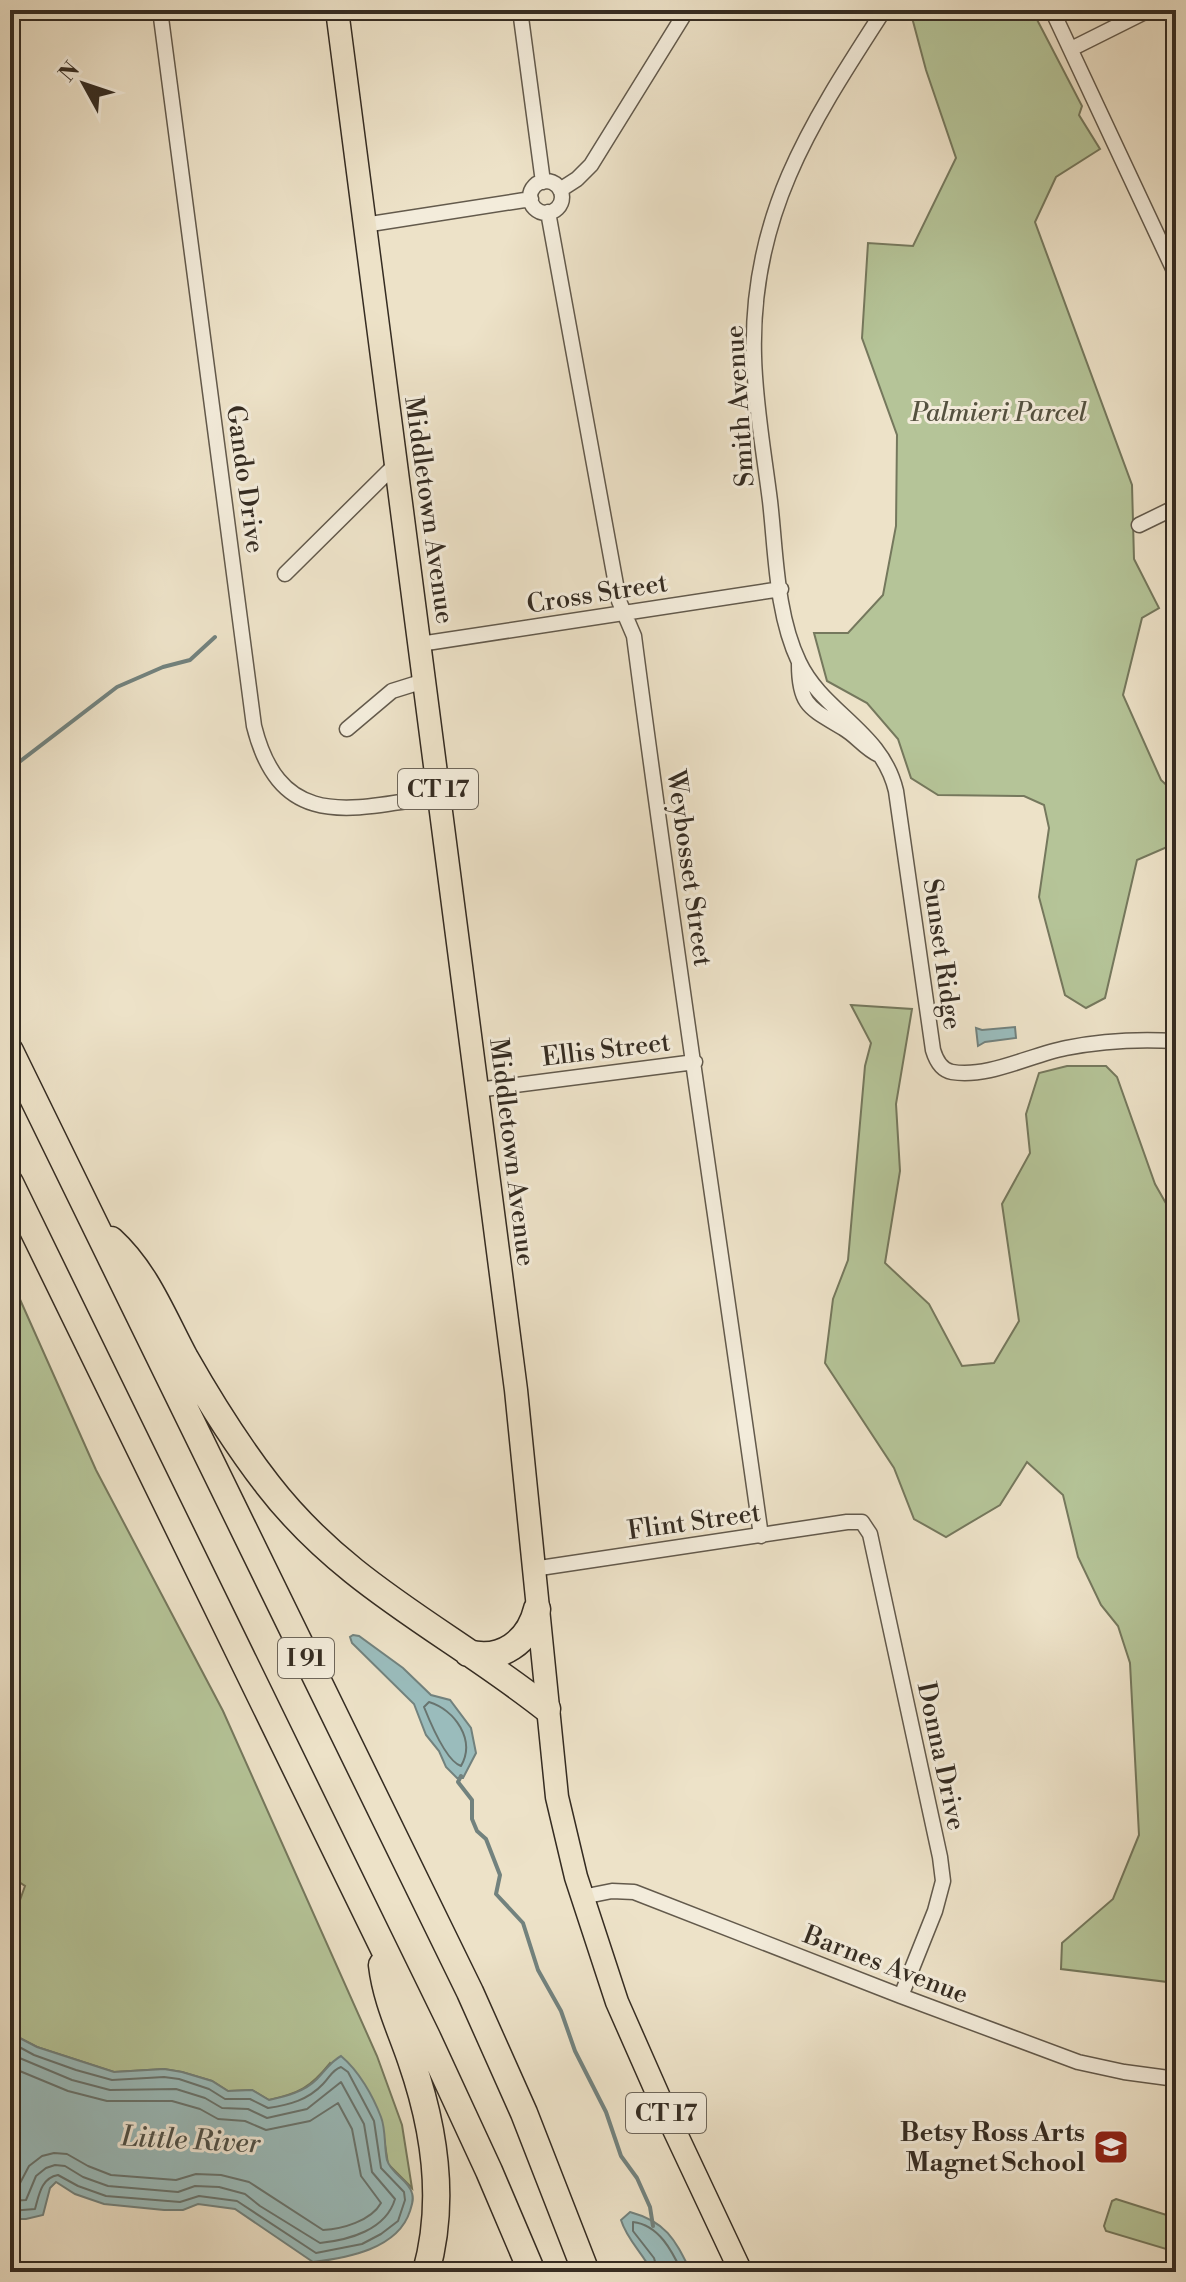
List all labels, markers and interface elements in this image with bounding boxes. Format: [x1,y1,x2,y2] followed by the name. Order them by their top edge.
[44,44,124,124] north arrow
[54,56,86,87] text: N
[718,324,762,488] street label: Smith Avenue
[397,394,461,626] street label: Middletown Avenue
[910,397,1088,429] park label: Palmieri Parcel
[219,403,271,555] street label: Gando Drive
[524,567,670,621] street label: Cross Street
[659,767,719,968] street label: Weybosset Street
[398,769,478,809] road number: CT 17
[916,877,968,1032] street label: Sunset Ridge
[540,1026,672,1074] street label: Ellis Street
[482,1036,542,1268] street label: Middletown Avenue
[626,1497,763,1547] street label: Flint Street
[278,1638,334,1678] road number: I 91
[910,1679,972,1833] street label: Donna Drive
[798,1918,973,2011] street label: Barnes Avenue
[626,2093,706,2133] road number: CT 17
[900,2117,1085,2179] place label: Betsy Ross Arts Magnet School
[120,2119,262,2162] water label: Little River
[1092,2128,1130,2166] school or university icon: Betsy Ross Arts Magnet School

